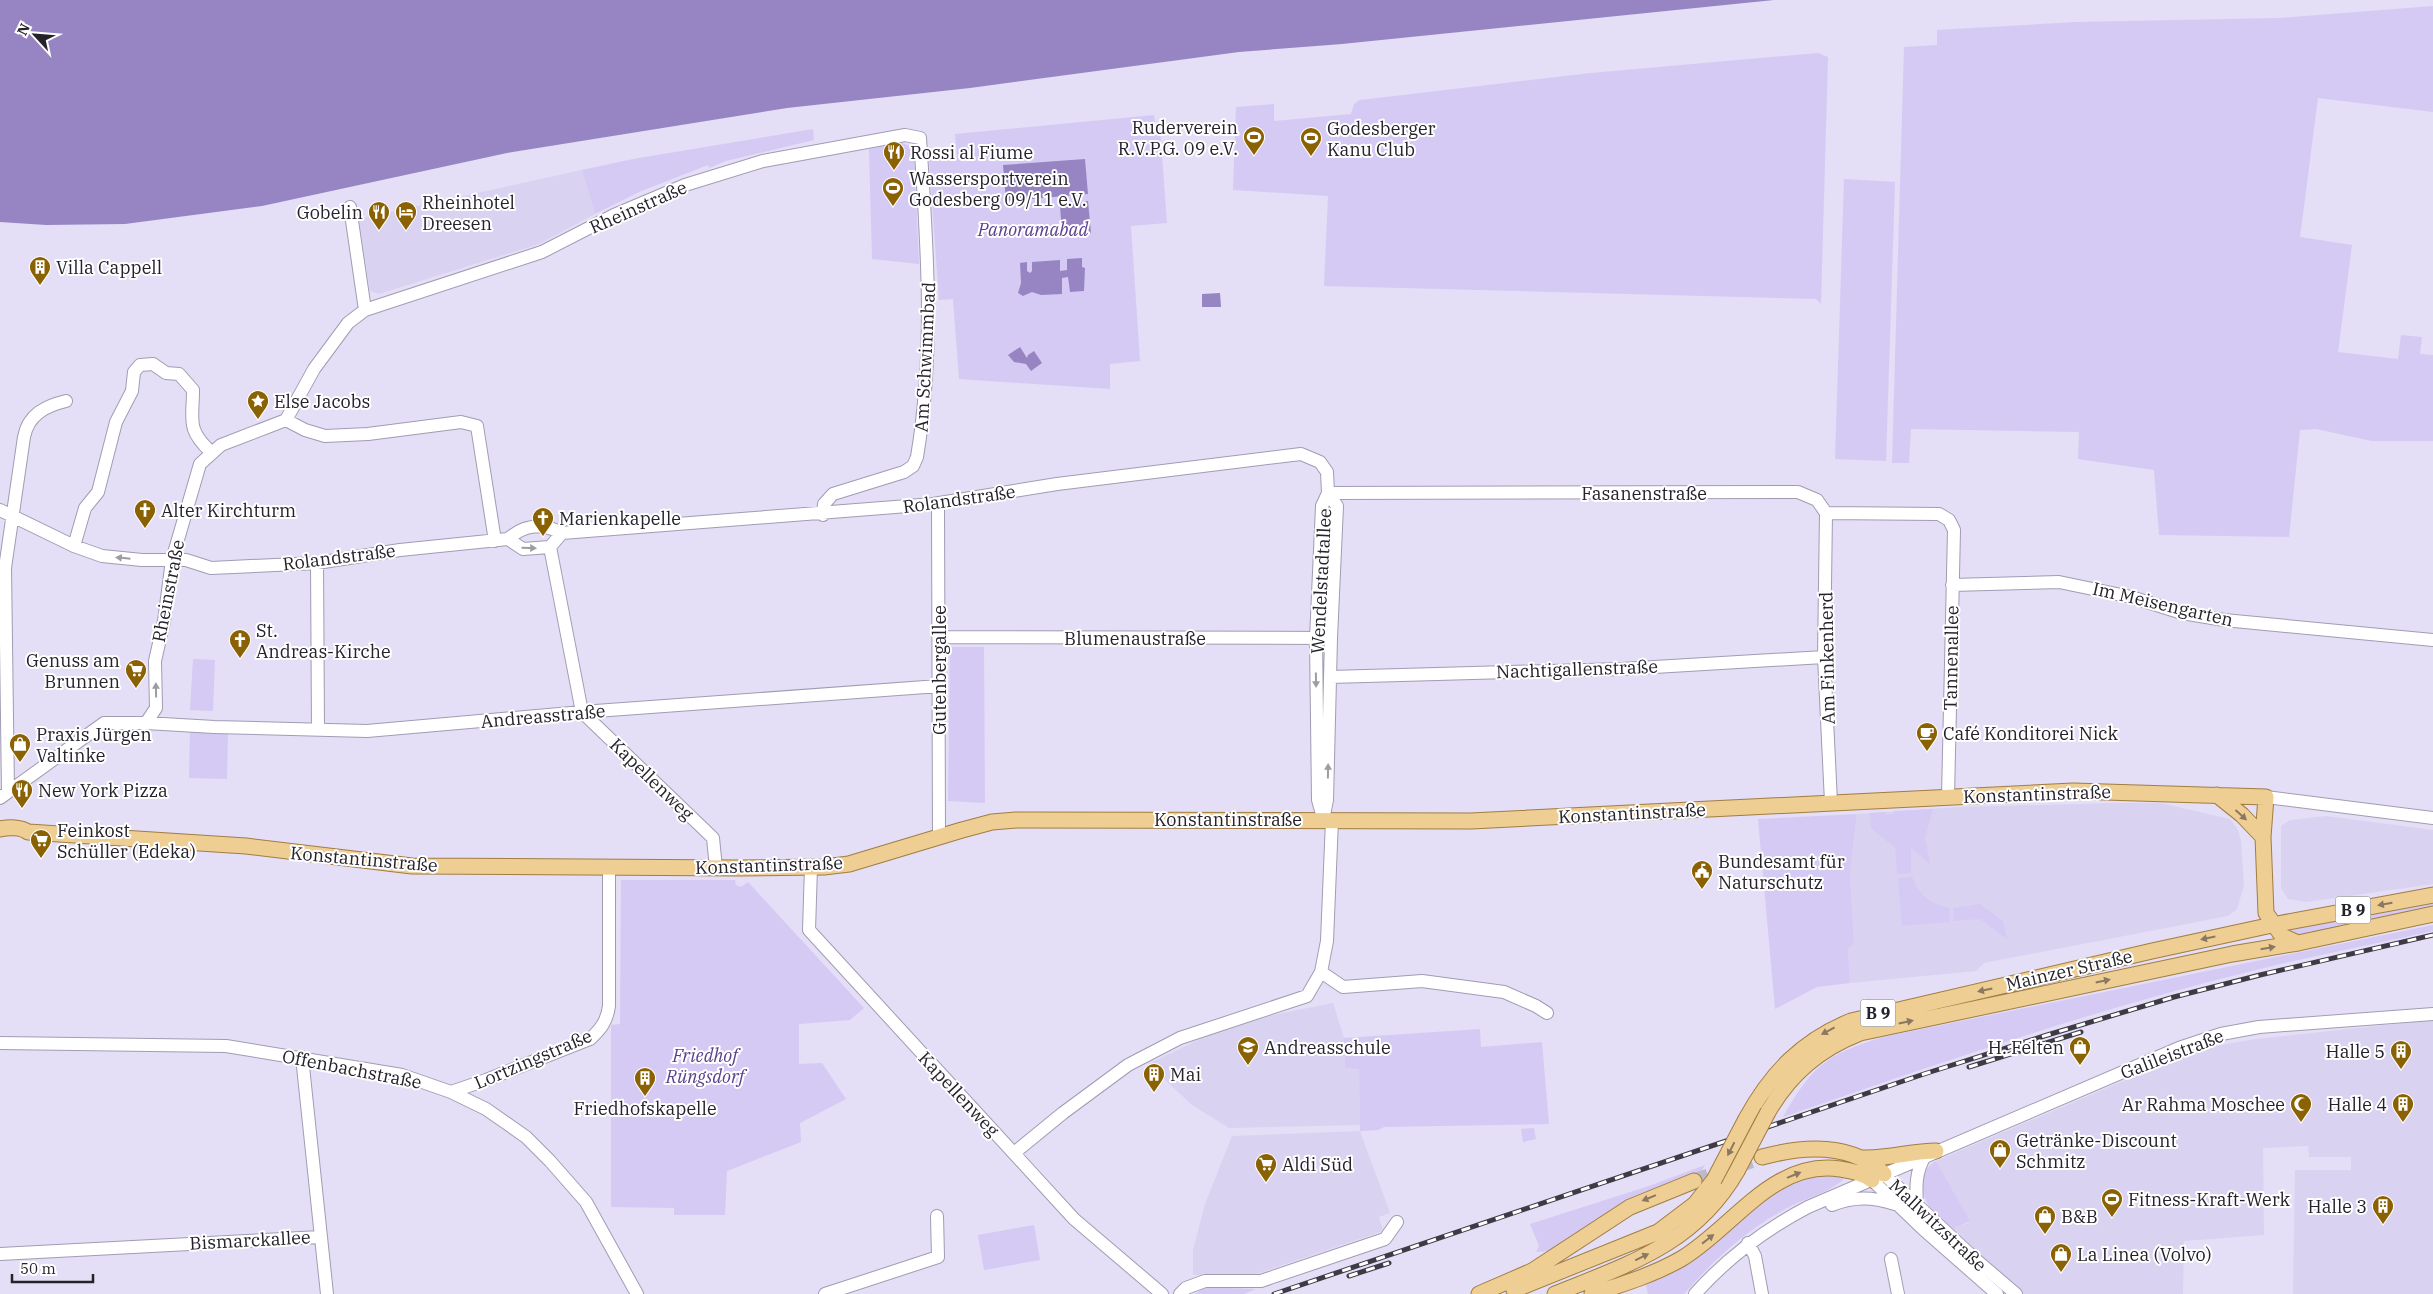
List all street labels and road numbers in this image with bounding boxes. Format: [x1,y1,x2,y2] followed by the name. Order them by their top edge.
[586,175,690,239] street label: Rheinstraße
[910,281,940,433] street label: Am Schwimmbad
[901,480,1017,518] street label: Rolandstraße
[1581,482,1707,505] street label: Fasanenstraße
[1306,508,1336,654] street label: Wendelstadtallee
[147,538,189,644] street label: Rheinstraße
[281,539,397,575] street label: Rolandstraße
[2090,577,2236,631] street label: Im Meisengarten
[1814,591,1840,725] street label: Am Finkenherd
[928,605,951,735] street label: Gutenbergallee
[1939,605,1963,711] street label: Tannenallee
[1064,627,1206,650] street label: Blumenaustraße
[1496,655,1658,683] street label: Nachtigallenstraße
[480,699,606,733] street label: Andreasstraße
[605,733,699,825] street label: Kapellenweg
[1963,780,2111,808] street label: Konstantinstraße
[1558,798,1706,828] street label: Konstantinstraße
[1154,808,1302,831] street label: Konstantinstraße
[289,841,439,877] street label: Konstantinstraße
[695,851,843,879] street label: Konstantinstraße
[2336,896,2370,924] road number: B 9
[2003,944,2135,996] street label: Mainzer Straße
[1860,1000,1896,1026] road number: B 9
[471,1024,595,1094] street label: Lortzingstraße
[2117,1024,2227,1084] street label: Galileistraße
[280,1044,424,1094] street label: Offenbachstraße
[914,1047,1004,1142] street label: Kapellenweg
[1884,1174,1992,1276] street label: Mallwitzstraße
[189,1225,311,1255] street label: Bismarckallee

